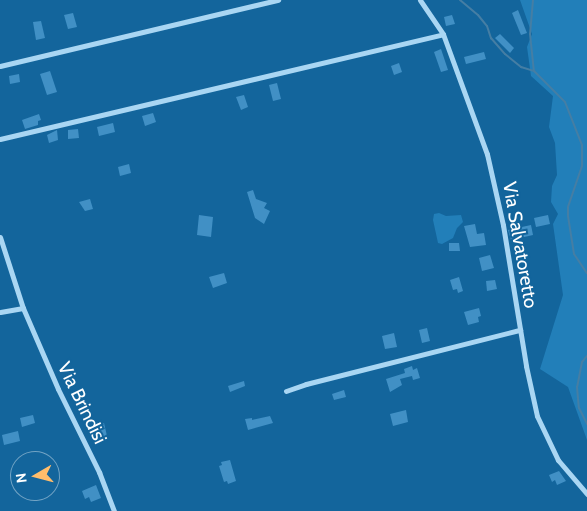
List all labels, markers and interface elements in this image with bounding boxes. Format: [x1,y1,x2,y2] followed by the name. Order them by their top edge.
[498,180,542,310] street label: Via Salvatoretto
[52,358,112,448] street label: Via Brindisi
[10,451,60,501] north arrow
[12,472,31,484] text: N

